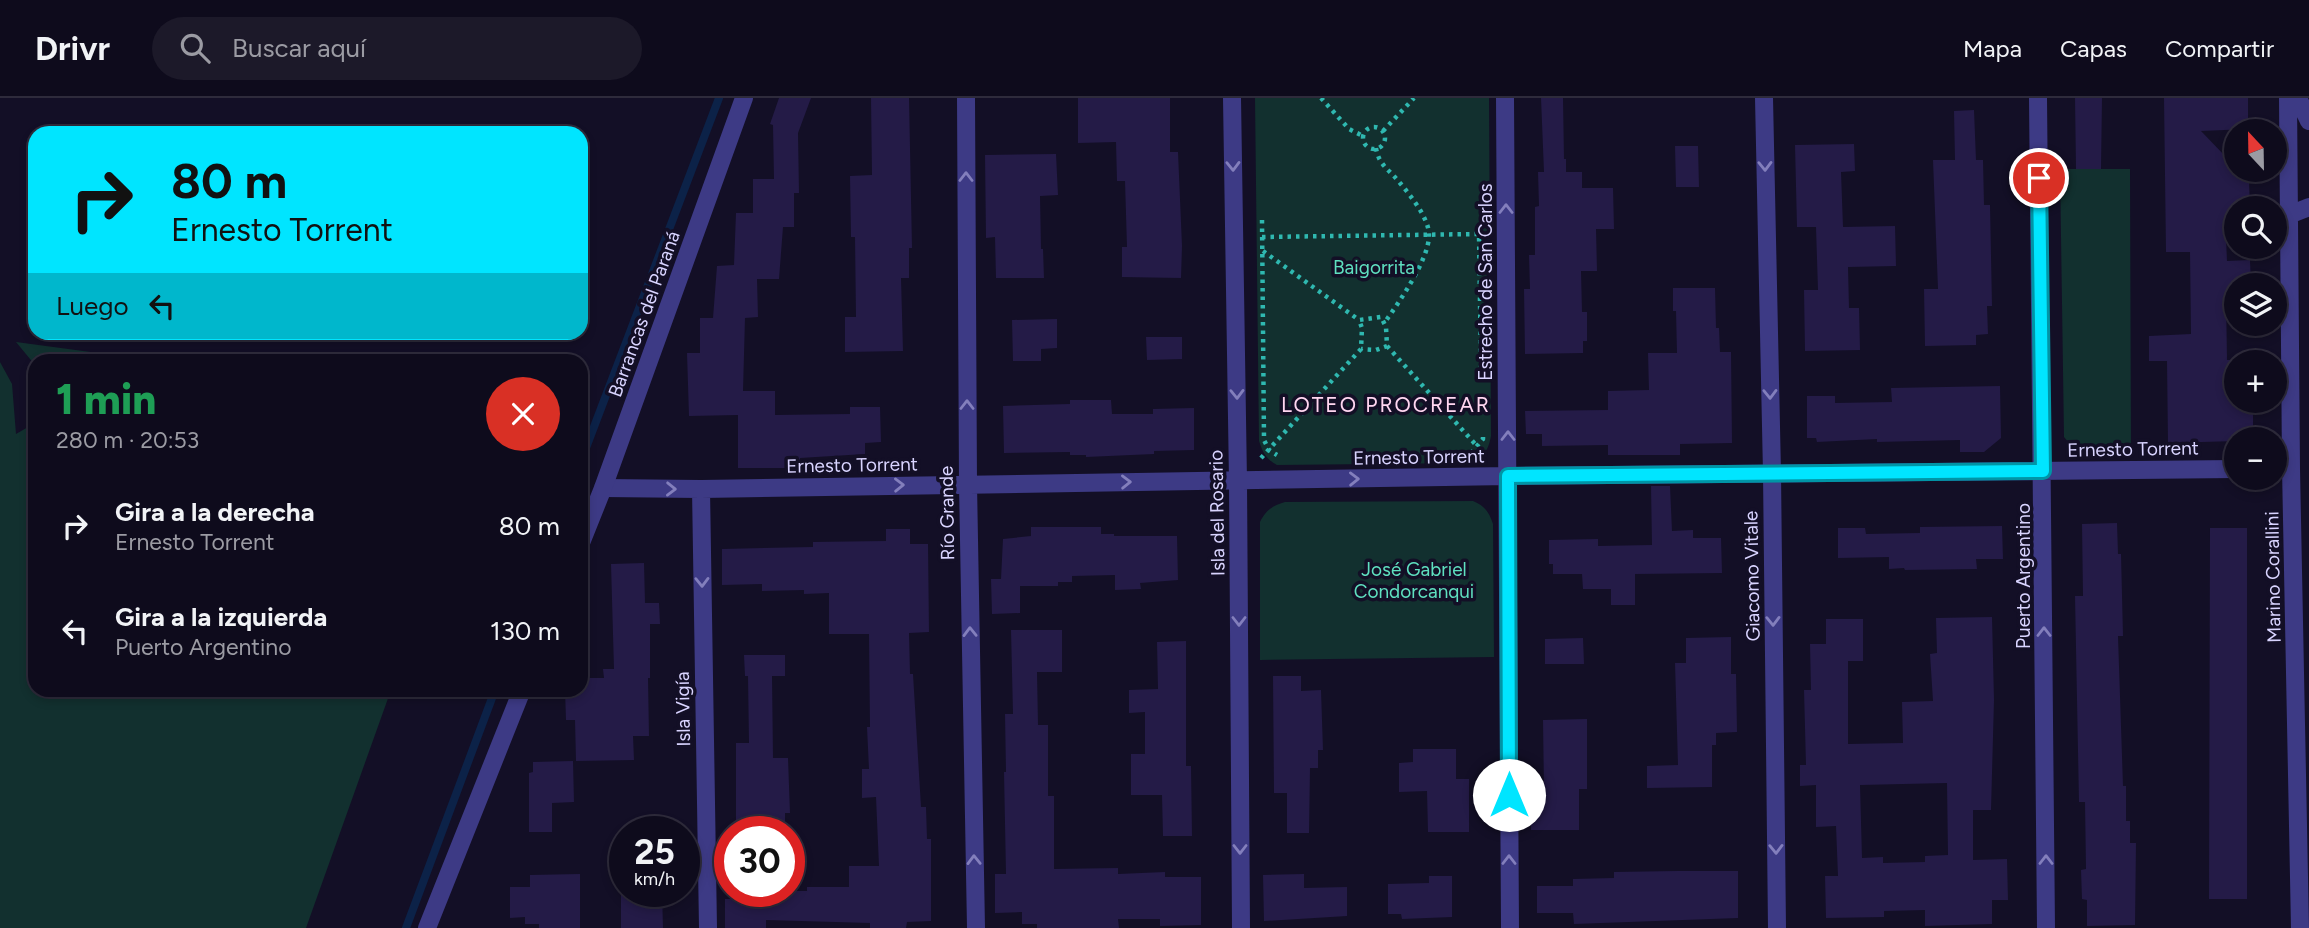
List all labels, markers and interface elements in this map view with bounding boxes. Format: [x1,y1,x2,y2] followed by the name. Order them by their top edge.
[152,17,642,80] search box
[35,29,110,68] text: Drivr
[176,29,214,67] icon: search
[232,32,366,64] text: Buscar aquí
[1963,34,2022,63] text: Mapa
[2060,34,2127,63] text: Capas
[2165,34,2274,63] text: Compartir
[2224,119,2287,182] north arrow
[2224,119,2287,490] map controls
[2009,148,2069,208] pin
[171,151,287,210] text: 80 m
[56,154,147,245] icon: right
[2020,159,2058,197] icon: arrive
[1225,161,1241,172] one-way arrow
[1758,161,1773,172] one-way arrow
[958,172,974,182] one-way arrow
[1474,183,1497,381] street label: Estrecho de San Carlos
[2224,196,2287,259] button: search
[1498,203,1514,214] one-way arrow
[171,211,393,249] text: Ernesto Torrent
[603,228,685,400] street label: Barrancas del Paraná
[1333,256,1415,279] park label: Baigorrita
[2224,273,2287,336] button: layers
[143,287,181,325] icon: left
[56,290,129,322] text: Luego
[2224,350,2287,413] button: +
[56,374,156,425] text: 1 min
[486,377,560,451] button: close
[1229,388,1244,399] one-way arrow
[1762,389,1778,399] one-way arrow
[1281,392,1491,417] district label: LOTEO PROCREAR
[959,399,975,410] one-way arrow
[56,426,199,454] text: 280 m · 20:53
[2224,427,2287,490] button: −
[1500,431,1515,442] one-way arrow
[2067,436,2199,462] street label: Ernesto Torrent
[1353,444,1485,470] street label: Ernesto Torrent
[1204,450,1230,576] street label: Isla del Rosario
[786,452,918,478] street label: Ernesto Torrent
[935,465,959,561] street label: Río Grande
[1349,471,1359,487] one-way arrow
[1121,474,1132,490] one-way arrow
[894,477,904,493] one-way arrow
[666,481,677,496] one-way arrow
[115,496,315,528] text: Gira a la derecha
[2012,503,2035,649] street label: Puerto Argentino
[56,507,94,545] icon: right
[499,510,560,542] text: 80 m
[1739,510,1765,642] street label: Giacomo Vitale
[2260,511,2286,643] street label: Marino Corallini
[115,528,274,556] text: Ernesto Torrent
[1354,558,1474,603] park label: José Gabriel Condorcanqui
[694,577,710,587] one-way arrow
[115,601,327,633] text: Gira a la izquierda
[56,612,94,650] icon: left
[490,615,560,647] text: 130 m
[1231,616,1247,627] one-way arrow
[1765,616,1781,627] one-way arrow
[962,627,978,637] one-way arrow
[2036,627,2052,637] one-way arrow
[115,633,292,661] text: Puerto Argentino
[671,671,695,747] street label: Isla Vigía
[1472,758,1546,832] position arrow
[714,816,805,907] speed limit sign: 30
[634,831,675,873] text: 25
[1233,843,1248,854] one-way arrow
[1768,844,1784,854] one-way arrow
[967,854,982,865] one-way arrow
[1502,854,1517,865] one-way arrow
[2038,854,2054,865] one-way arrow
[634,868,675,890] text: km/h

